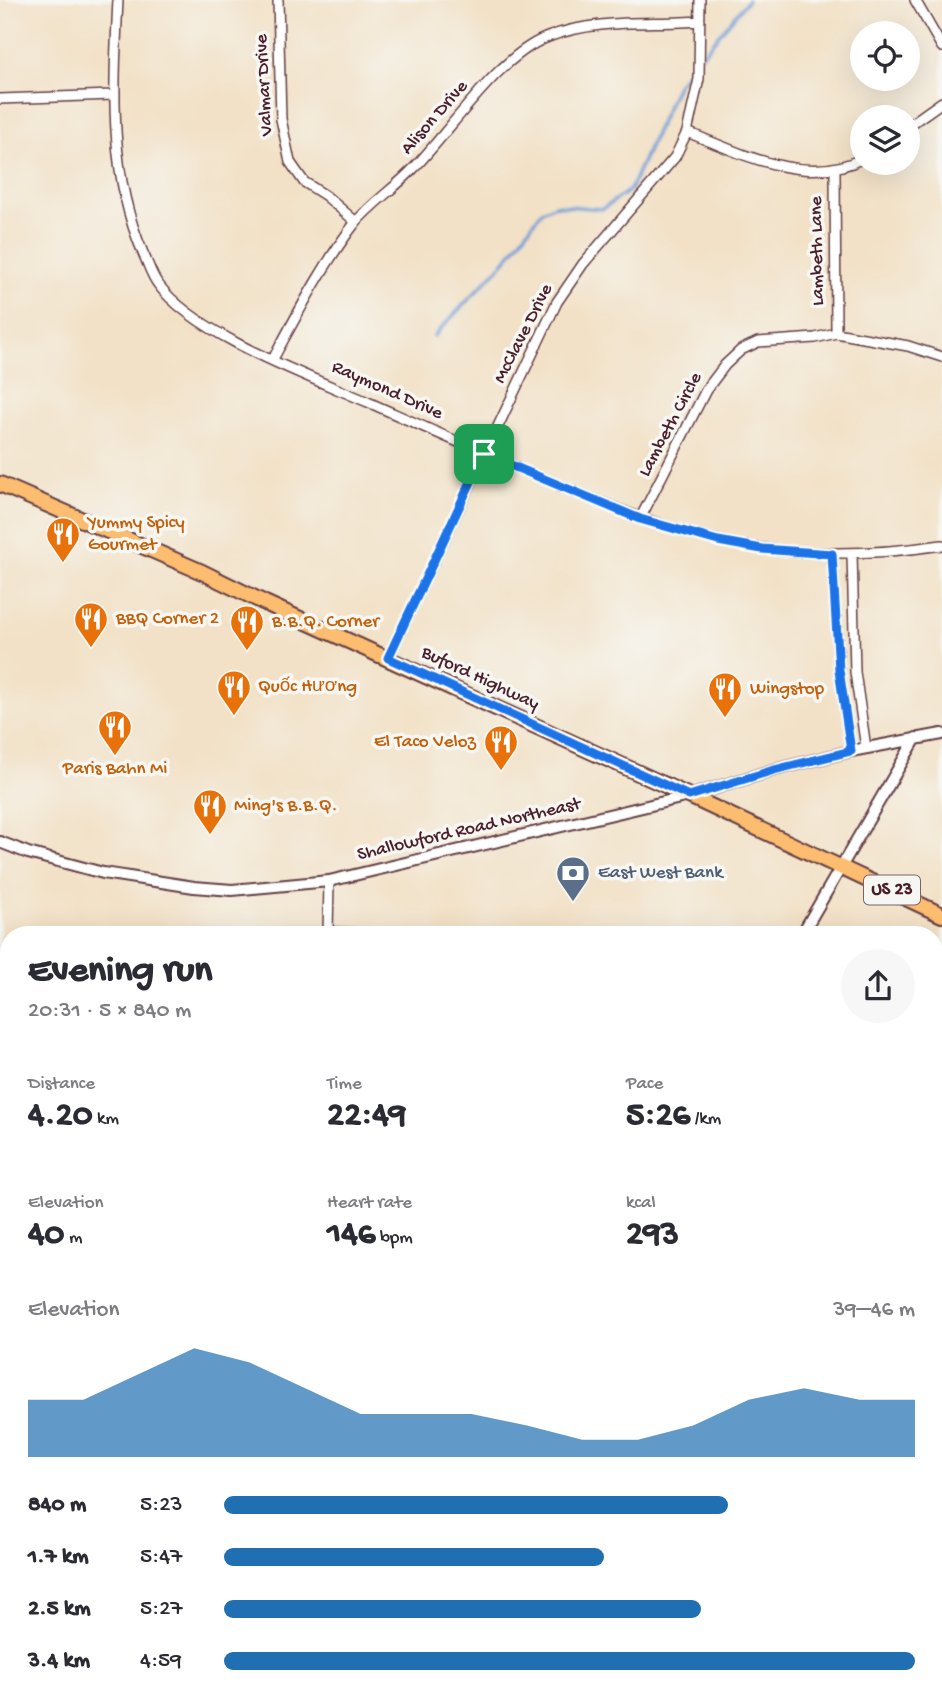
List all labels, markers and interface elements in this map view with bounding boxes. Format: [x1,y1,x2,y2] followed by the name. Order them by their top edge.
[850,21,920,175] map controls
[850,21,920,91] button: locate
[251,33,279,138] street label: Valmar Drive
[396,76,474,160] street label: Alison Drive
[850,105,920,175] button: layers
[806,196,830,306] street label: Lambeth Lane
[489,280,559,388] street label: McClave Drive
[328,356,446,426] street label: Raymond Drive
[634,369,708,481] street label: Lambeth Circle
[454,424,514,484] pin
[465,435,503,473] icon: arrive
[86,512,185,557] place label: Yummy Spicy Gourmet
[44,515,82,564] restaurant icon: Yummy Spicy Gourmet
[72,600,110,649] restaurant icon: BBQ Corner 2
[228,603,266,652] restaurant icon: B.B.Q. Corner
[115,608,219,631] place label: BBQ Corner 2
[271,611,381,634] place label: B.B.Q. Corner
[417,641,543,717] street label: Buford Highway
[215,668,253,717] restaurant icon: Quốc Hương
[706,670,744,719] restaurant icon: Wingstop
[258,676,357,699] place label: Quốc Hương
[750,678,825,701] place label: Wingstop
[96,708,134,757] restaurant icon: Paris Bahn Mi
[482,723,520,772] restaurant icon: El Taco Veloz
[374,731,477,754] place label: El Taco Veloz
[62,758,167,781] place label: Paris Bahn Mi
[191,787,229,836] restaurant icon: Ming's B.B.Q.
[355,793,585,867] street label: Shallowford Road Northeast
[234,795,338,818] place label: Ming's B.B.Q.
[554,854,592,903] bank icon: East West Bank
[598,862,724,885] place label: East West Bank
[864,876,920,904] road number: US 23
[841,949,915,1023] button: share
[28,950,212,994] text: Evening run
[28,998,191,1025] text: 20:31 · 5 × 840 m
[28,1073,95,1096] text: Distance
[327,1073,362,1096] text: Time
[626,1073,663,1096] text: Pace
[28,1096,93,1137] text: 4.20
[327,1096,406,1137] text: 22:49
[626,1096,690,1137] text: 5:26
[93,1108,119,1131] text: km
[690,1108,721,1131] text: /km
[28,1192,104,1215] text: Elevation
[327,1192,412,1215] text: Heart rate
[626,1192,656,1215] text: kcal
[28,1215,64,1256] text: 40
[327,1215,375,1256] text: 146
[626,1215,679,1256] text: 293
[64,1227,82,1250] text: m
[375,1227,413,1250] text: bpm
[28,1297,119,1324] text: Elevation
[833,1297,915,1324] text: 39–46 m
[28,1492,86,1519] text: 840 m
[140,1492,183,1519] text: 5:23
[28,1544,89,1571] text: 1.7 km
[140,1544,182,1571] text: 5:47
[28,1596,91,1623] text: 2.5 km
[140,1596,183,1623] text: 5:27
[28,1648,90,1675] text: 3.4 km
[140,1648,182,1675] text: 4:59

